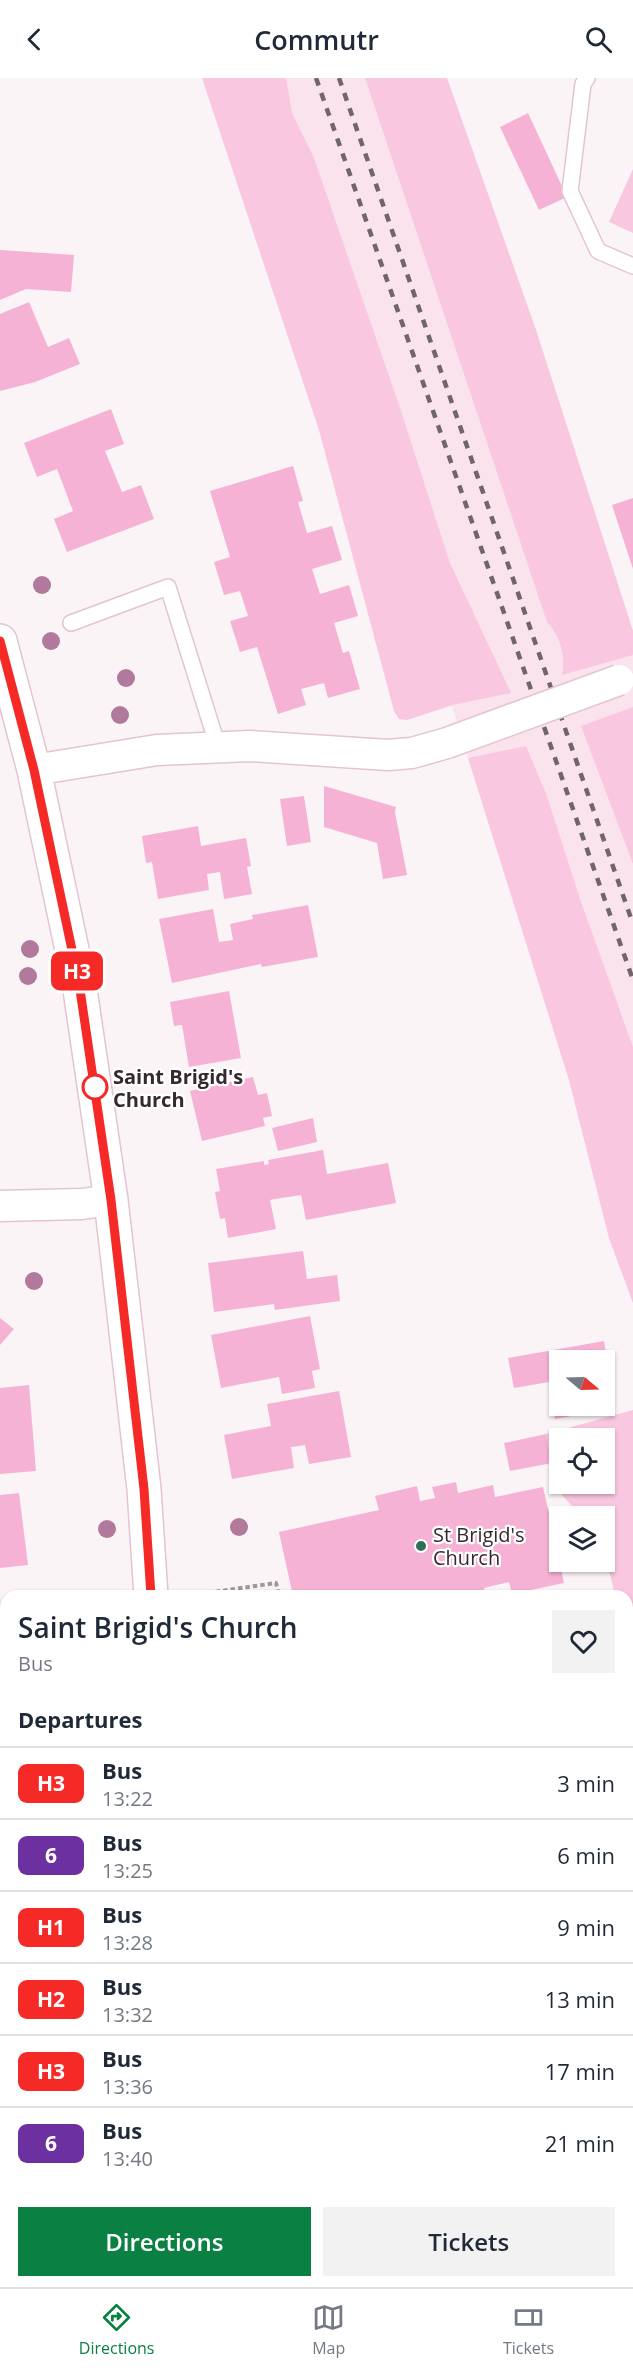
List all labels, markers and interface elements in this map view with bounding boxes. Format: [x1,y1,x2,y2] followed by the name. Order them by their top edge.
[254,21,379,58] text: Commutr
[18,23,51,56] icon: back
[582,23,615,56] icon: search
[50,952,104,990] line badge: H3
[63,957,91,985] text: H3
[113,1063,243,1113] place label: Saint Brigid's Church
[82,1074,108,1100] marker: Saint Brigid's Church
[549,1350,615,1416] north arrow
[549,1350,615,1572] map controls
[549,1428,615,1494] button: locate
[549,1506,615,1572] button: layers
[433,1521,525,1571] place label: St Brigid's Church
[414,1539,428,1553] marker: St Brigid's Church
[18,1608,297,1646] text: Saint Brigid's Church
[552,1610,615,1673] button: heart
[18,1650,53,1677] text: Bus
[18,1704,142,1734] text: Departures
[102,1755,142,1785] text: Bus
[557,1768,615,1798] text: 3 min
[37,1769,65,1797] text: H3
[102,1785,153,1812] text: 13:22
[102,1827,142,1857] text: Bus
[557,1840,615,1870] text: 6 min
[45,1841,57,1869] text: 6
[102,1857,153,1884] text: 13:25
[102,1899,142,1929] text: Bus
[557,1912,615,1942] text: 9 min
[37,1913,65,1941] text: H1
[102,1929,153,1956] text: 13:28
[102,1971,142,2001] text: Bus
[545,1984,615,2014] text: 13 min
[37,1985,65,2013] text: H2
[102,2001,153,2028] text: 13:32
[102,2043,142,2073] text: Bus
[545,2056,615,2086] text: 17 min
[37,2057,65,2085] text: H3
[102,2073,153,2100] text: 13:36
[102,2115,142,2145] text: Bus
[545,2128,615,2158] text: 21 min
[45,2129,57,2157] text: 6
[102,2145,153,2172] text: 13:40
[18,2207,311,2276] button: Directions
[323,2207,615,2276] button: Tickets
[79,2301,154,2359] tab: Directions
[312,2301,345,2359] tab: Map
[503,2301,554,2359] tab: Tickets

